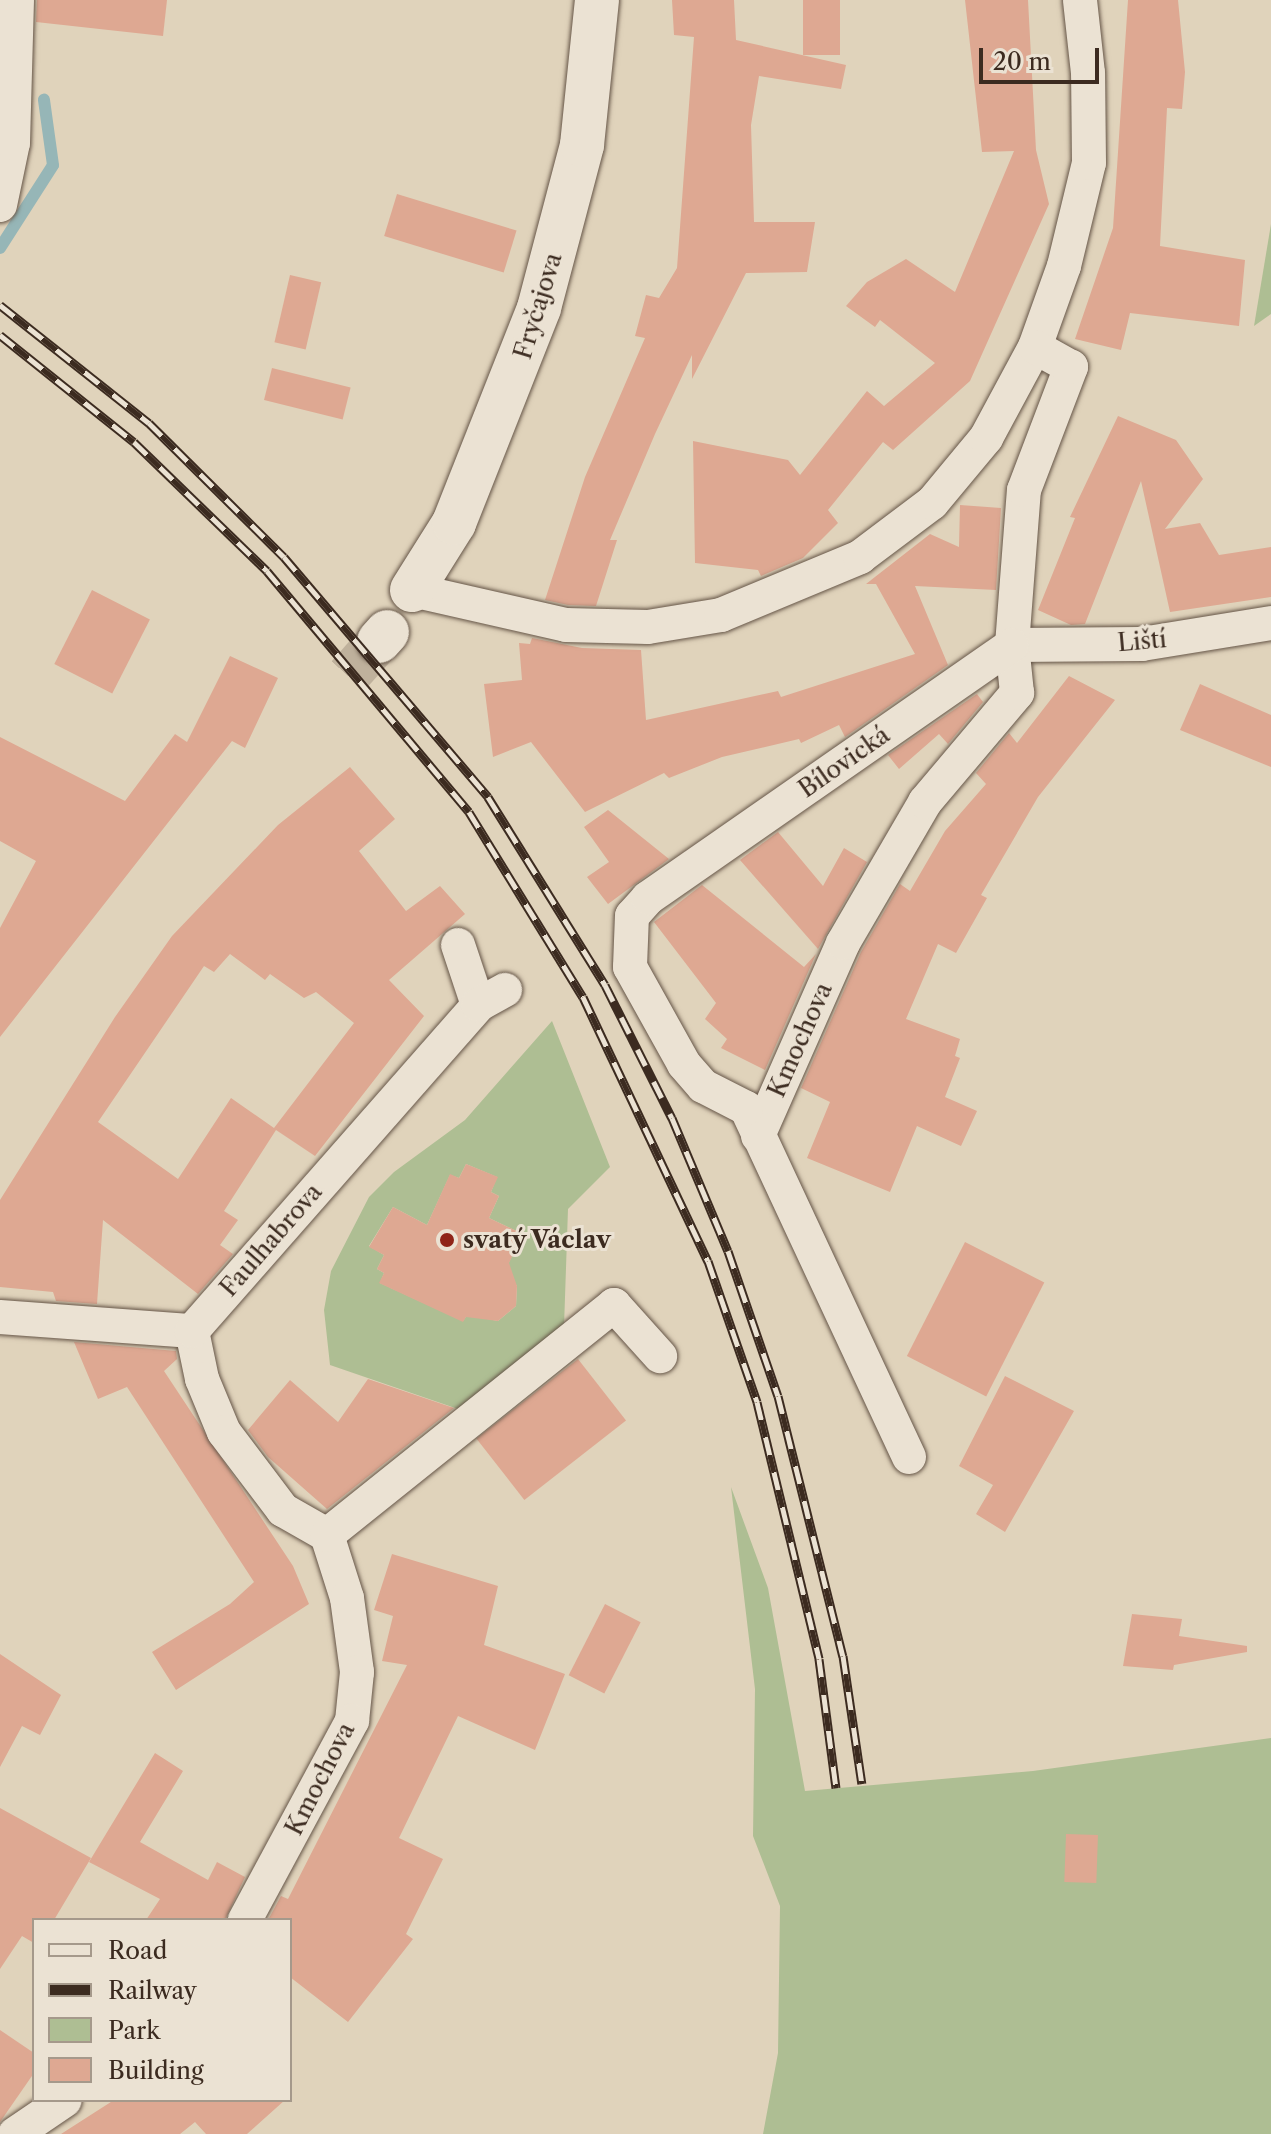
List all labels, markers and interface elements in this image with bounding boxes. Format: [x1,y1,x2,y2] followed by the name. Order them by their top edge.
[983,32,1103,82] scale bar
[993,47,1051,76] text: 20 m
[508,249,568,363] street label: Fryčajova
[1116,625,1168,657] street label: Liští
[793,720,895,804] street label: Bílovická
[762,978,838,1102] street label: Kmochova
[214,1178,328,1302] street label: Faulhabrova
[463,1226,612,1254] place label: svatý Václav
[438,1231,456,1249] marker: svatý Václav
[279,1718,361,1840] street label: Kmochova
[32,1918,292,2102] legend
[108,1936,167,1965] text: Road
[108,1976,197,2005] text: Railway
[108,2016,160,2045] text: Park
[108,2056,204,2085] text: Building

